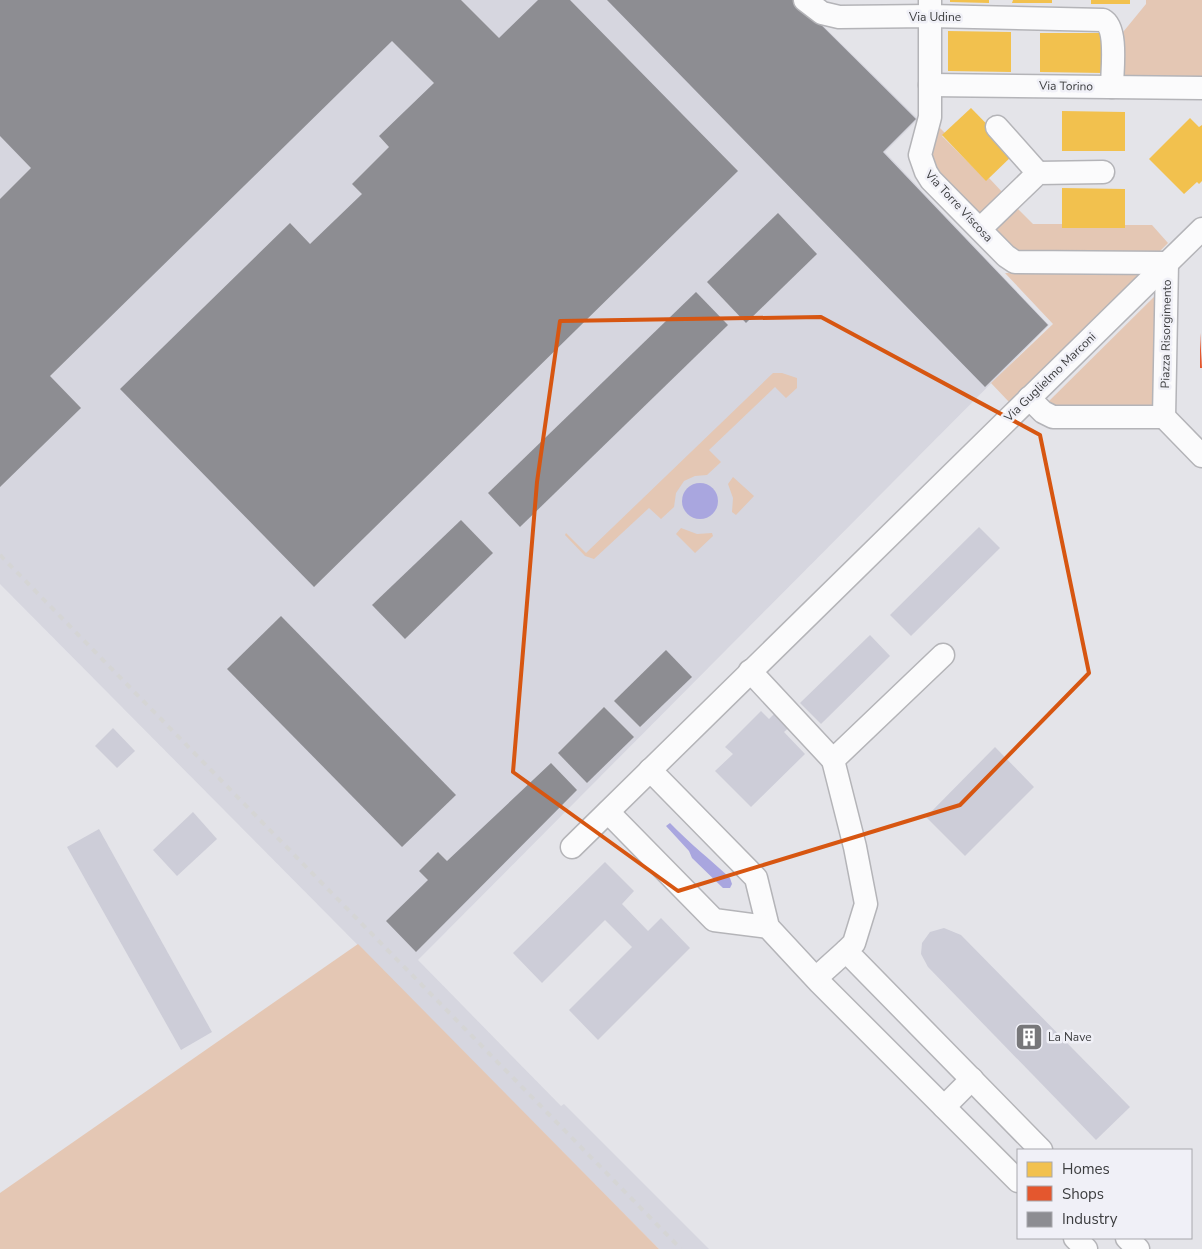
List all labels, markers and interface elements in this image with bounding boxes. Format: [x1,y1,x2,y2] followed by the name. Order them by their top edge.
[908,9,961,25] street label: Via Udine
[1038,78,1093,94] street label: Via Torino
[921,166,996,245] street label: Via Torre Viscosa
[1157,279,1175,389] street label: Piazza Risorgimento
[1000,329,1099,426] street label: Via Guglielmo Marconi
[1014,1022,1044,1052] building icon: La Nave
[1048,1029,1092,1045] place label: La Nave
[1017,1149,1192,1239] legend
[1062,1159,1110,1179] text: Homes
[1062,1184,1104,1204] text: Shops
[1062,1209,1118,1229] text: Industry

